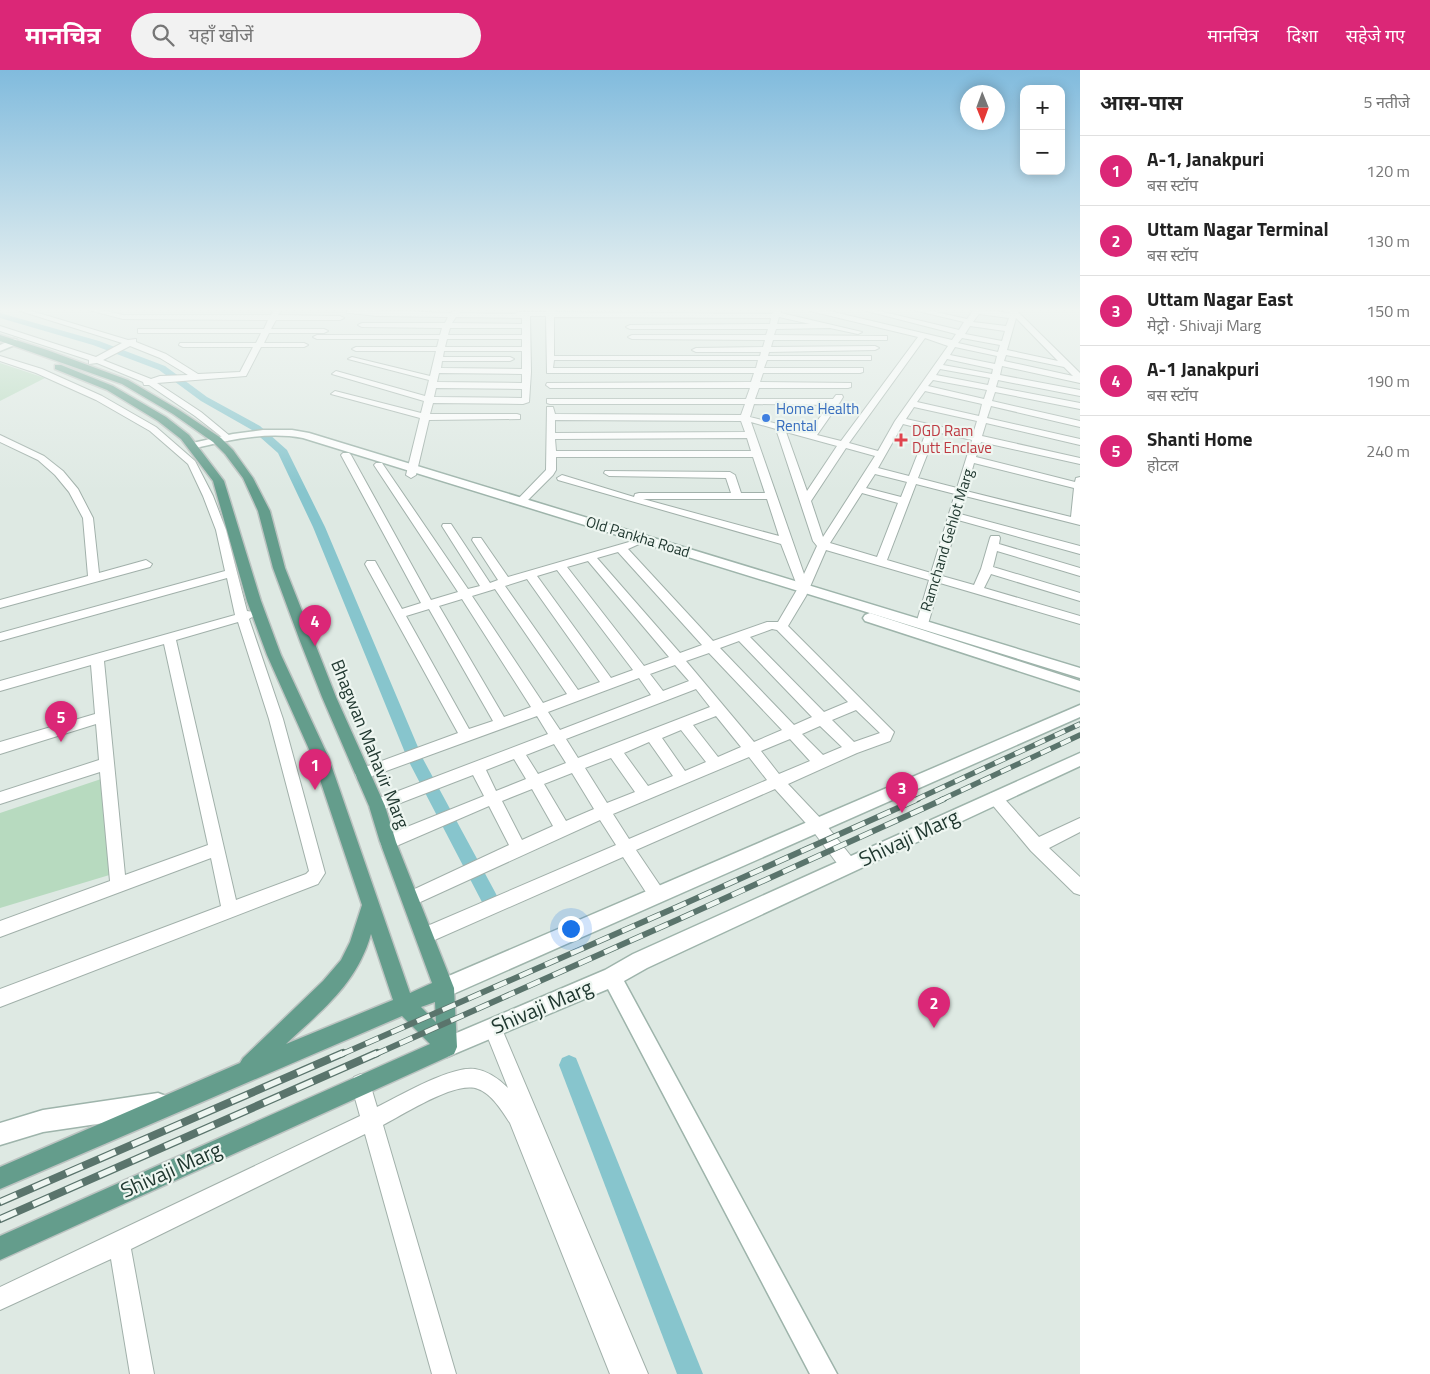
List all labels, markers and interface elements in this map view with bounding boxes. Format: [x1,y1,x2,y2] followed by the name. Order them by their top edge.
[131,13,481,58] search box
[25,17,101,53] text: मानचित्र
[189,20,253,49] text: यहाँ खोजें
[149,21,177,49] icon: search
[1207,22,1259,49] text: मानचित्र
[1287,22,1318,49] text: दिशा
[1346,22,1405,49] text: सहेजे गए
[960,85,1005,130] north arrow
[1020,85,1065,175] map controls
[1020,85,1065,130] button: +
[1100,86,1183,118] text: आस-पास
[1364,90,1410,114] text: 5 नतीजे
[1020,130,1065,175] button: −
[1147,144,1264,173] text: A-1, Janakpuri
[1112,159,1120,183] text: 1
[1366,159,1410,183] text: 120 m
[1147,173,1198,197] text: बस स्टॉप
[1147,214,1329,243] text: Uttam Nagar Terminal
[1112,229,1120,253] text: 2
[1366,229,1410,253] text: 130 m
[1147,243,1198,267] text: बस स्टॉप
[1147,284,1293,313] text: Uttam Nagar East
[1112,299,1120,323] text: 3
[1366,299,1410,323] text: 150 m
[1147,313,1261,337] text: मेट्रो · Shivaji Marg
[1147,354,1259,383] text: A-1 Janakpuri
[1112,369,1120,393] text: 4
[1366,369,1410,393] text: 190 m
[1147,383,1198,407] text: बस स्टॉप
[776,397,859,437] place label: Home Health Rental
[760,412,772,424] marker: Home Health Rental
[912,419,992,459] place label: DGD Ram Dutt Enclave
[1147,424,1253,453] text: Shanti Home
[894,433,908,447] marker: DGD Ram Dutt Enclave
[1112,439,1120,463] text: 5
[1366,439,1410,463] text: 240 m
[1147,453,1179,477] text: होटल
[914,465,979,614] street label: Ramchand Gehlot Marg
[583,510,693,563] street label: Old Pankha Road
[299,605,331,646] pin: 4
[324,655,417,832] street label: Bhagwan Mahavir Marg
[45,701,77,742] pin: 5
[299,749,331,790] pin: 1
[886,772,918,813] pin: 3
[853,800,964,874] street label: Shivaji Marg
[558,916,584,942] your location
[486,970,598,1042] street label: Shivaji Marg
[918,987,950,1028] pin: 2
[115,1133,226,1206] street label: Shivaji Marg

